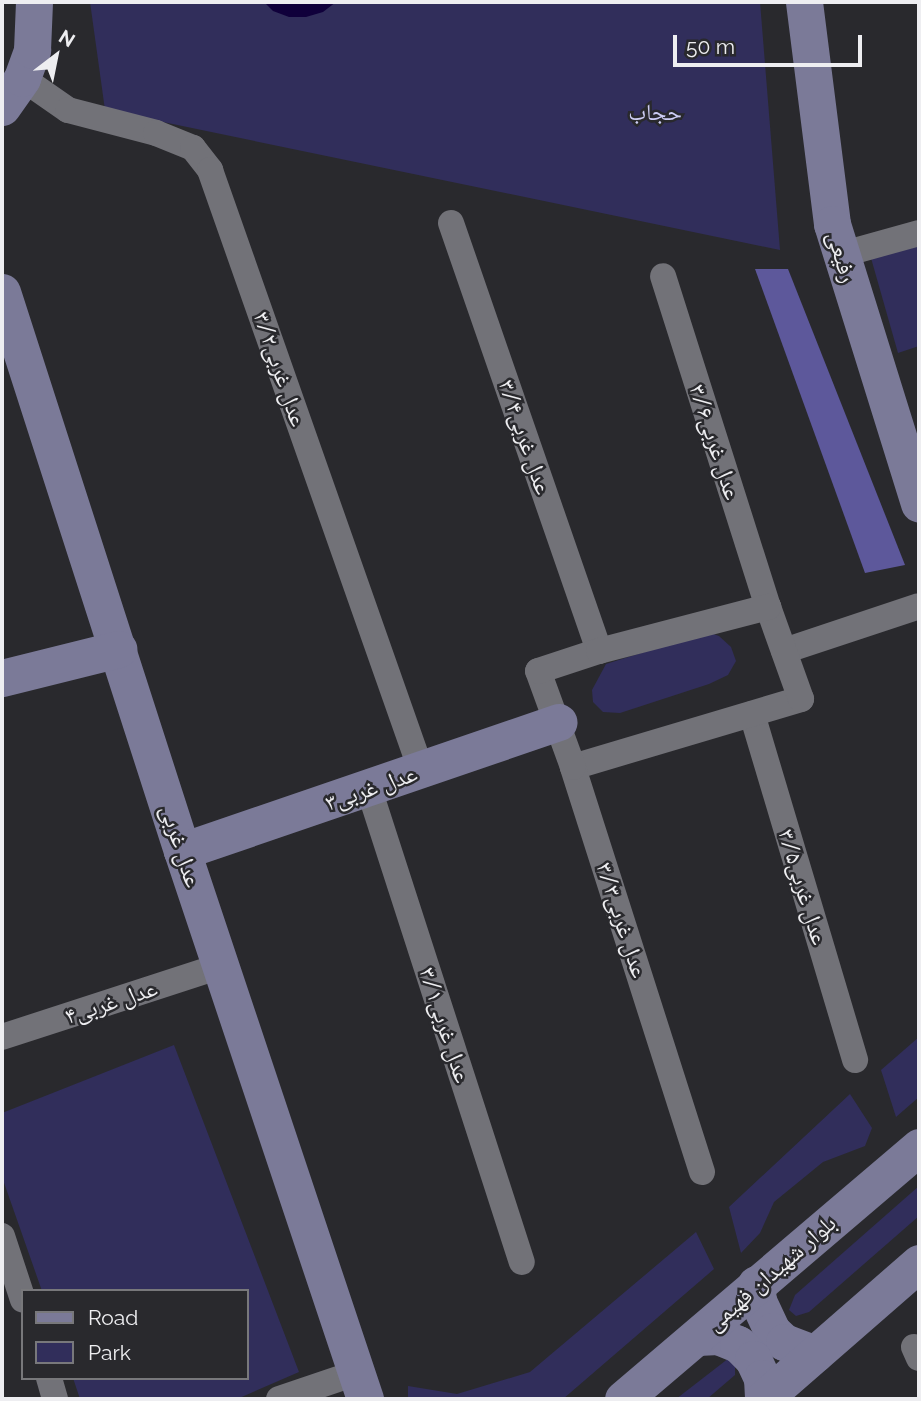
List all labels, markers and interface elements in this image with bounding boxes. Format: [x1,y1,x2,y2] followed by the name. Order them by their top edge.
[21,21,91,91] north arrow
[676,21,865,65] scale bar
[55,25,79,51] text: N
[686,34,735,59] text: 50 m
[628,98,682,126] park label: حجاب
[822,228,862,286] street label: رفیعی
[247,308,313,430] street label: عدل غربی۳/۲
[492,376,558,498] street label: عدل غربی۳/۴
[683,381,747,503] street label: عدل غربی۳/۶
[321,759,421,817] street label: عدل غربی۳
[155,801,207,891] street label: عدل غربی
[772,826,834,948] street label: عدل غربی۳/۵
[590,859,654,981] street label: عدل غربی۳/۳
[413,964,477,1086] street label: عدل غربی۳/۱
[61,974,161,1030] street label: عدل غربی۴
[700,1209,842,1337] street label: بلوار شهیدان فهیمی
[21,1289,248,1380] legend
[88,1305,138,1330] text: Road
[88,1340,131,1365] text: Park

